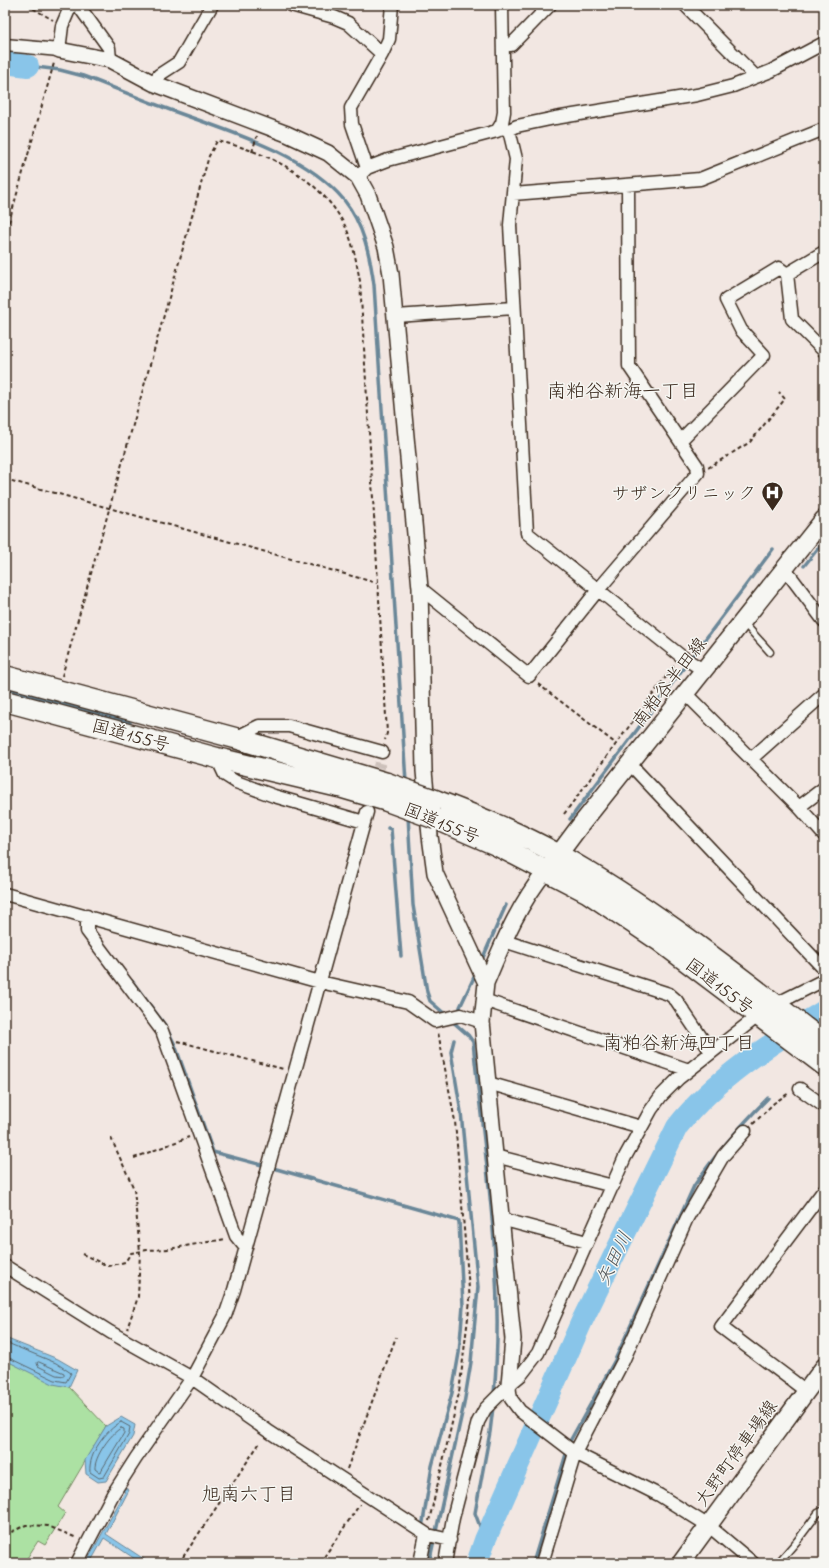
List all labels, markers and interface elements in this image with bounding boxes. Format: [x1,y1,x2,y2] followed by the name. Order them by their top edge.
[547,379,699,406] district label: 南粕谷新海一丁目
[759,480,785,513] hospital icon: サザンクリニック
[612,482,756,508] place label: サザンクリニック
[627,633,714,734] street label: 南粕谷半田線
[88,714,173,760] street label: 国道155号
[399,798,483,852] street label: 国道155号
[679,953,759,1022] street label: 国道155号
[603,1031,755,1058] district label: 南粕谷新海四丁目
[591,1228,640,1291] water label: 矢田川
[690,1396,785,1513] street label: 大野町停車場線
[201,1482,297,1509] district label: 旭南六丁目

